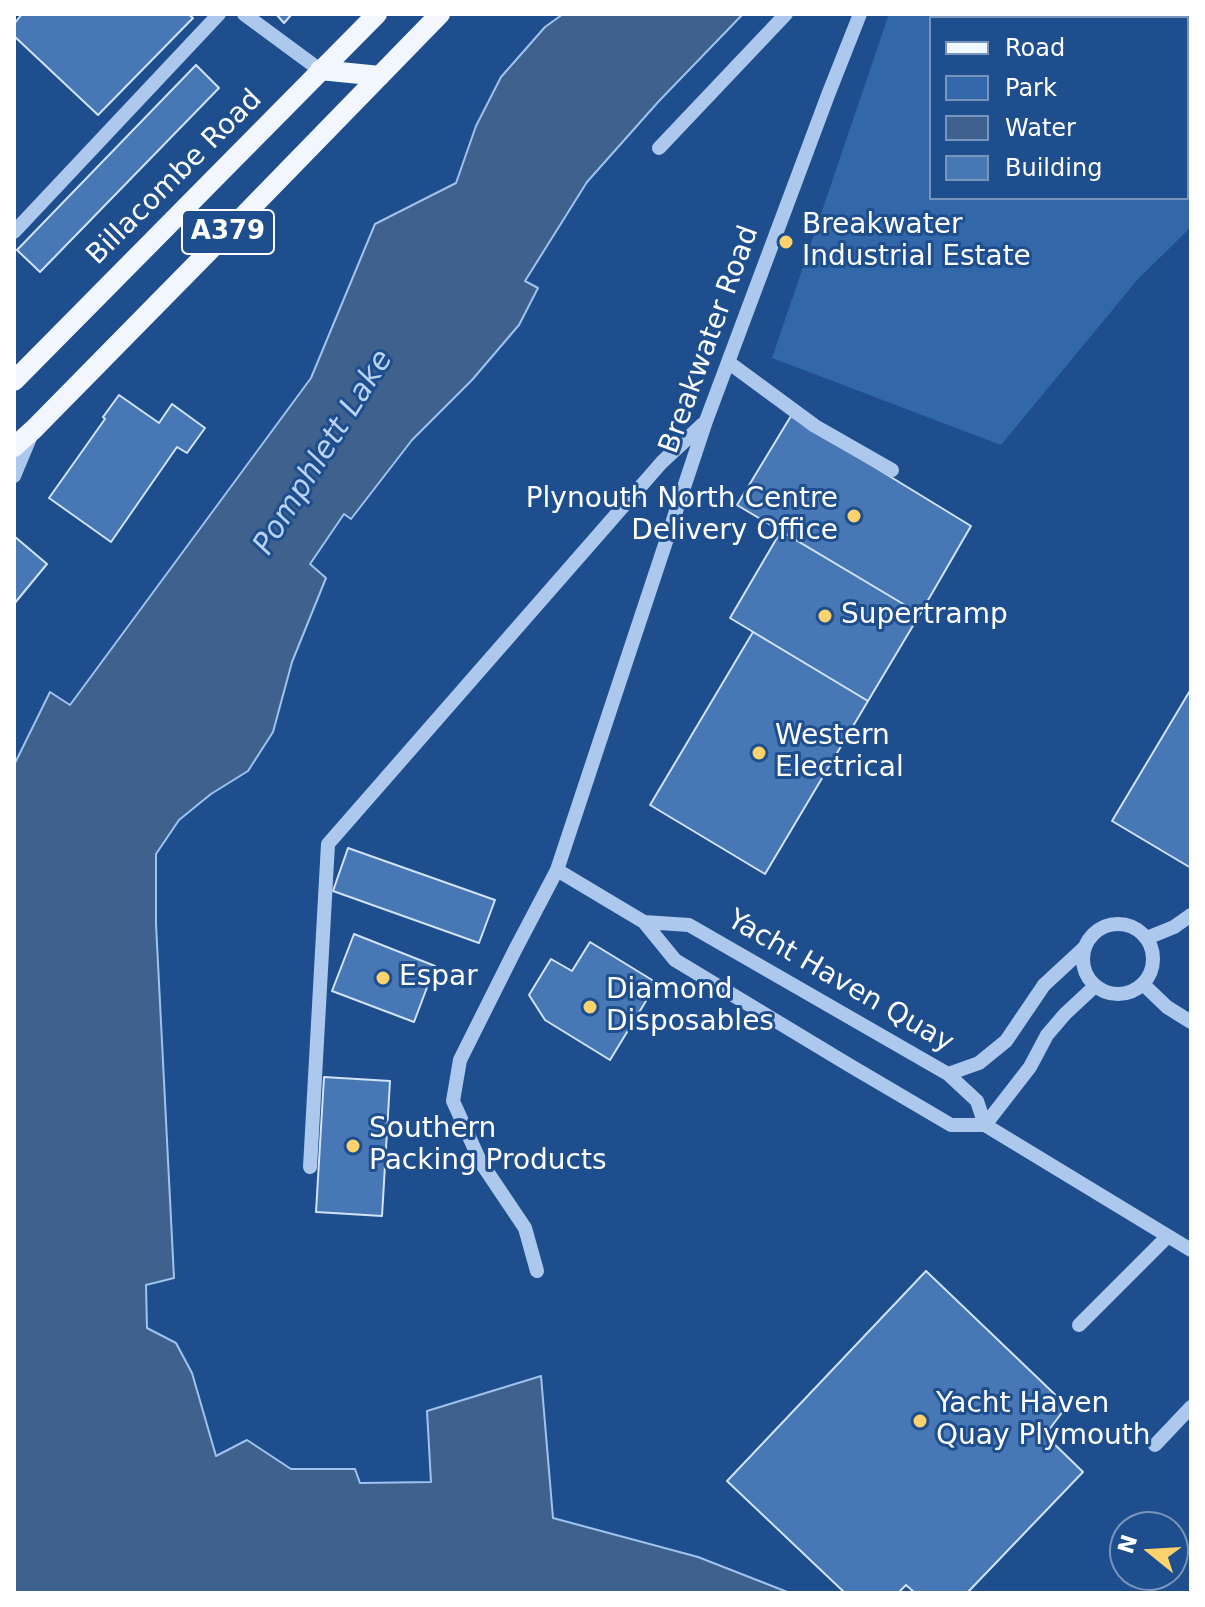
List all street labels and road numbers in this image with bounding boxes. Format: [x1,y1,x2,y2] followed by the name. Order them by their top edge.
[81,84,269,272] street label: Billacombe Road
[182,210,274,254] road number: A379
[653,222,767,458] street label: Breakwater Road
[721,904,959,1060] street label: Yacht Haven Quay

